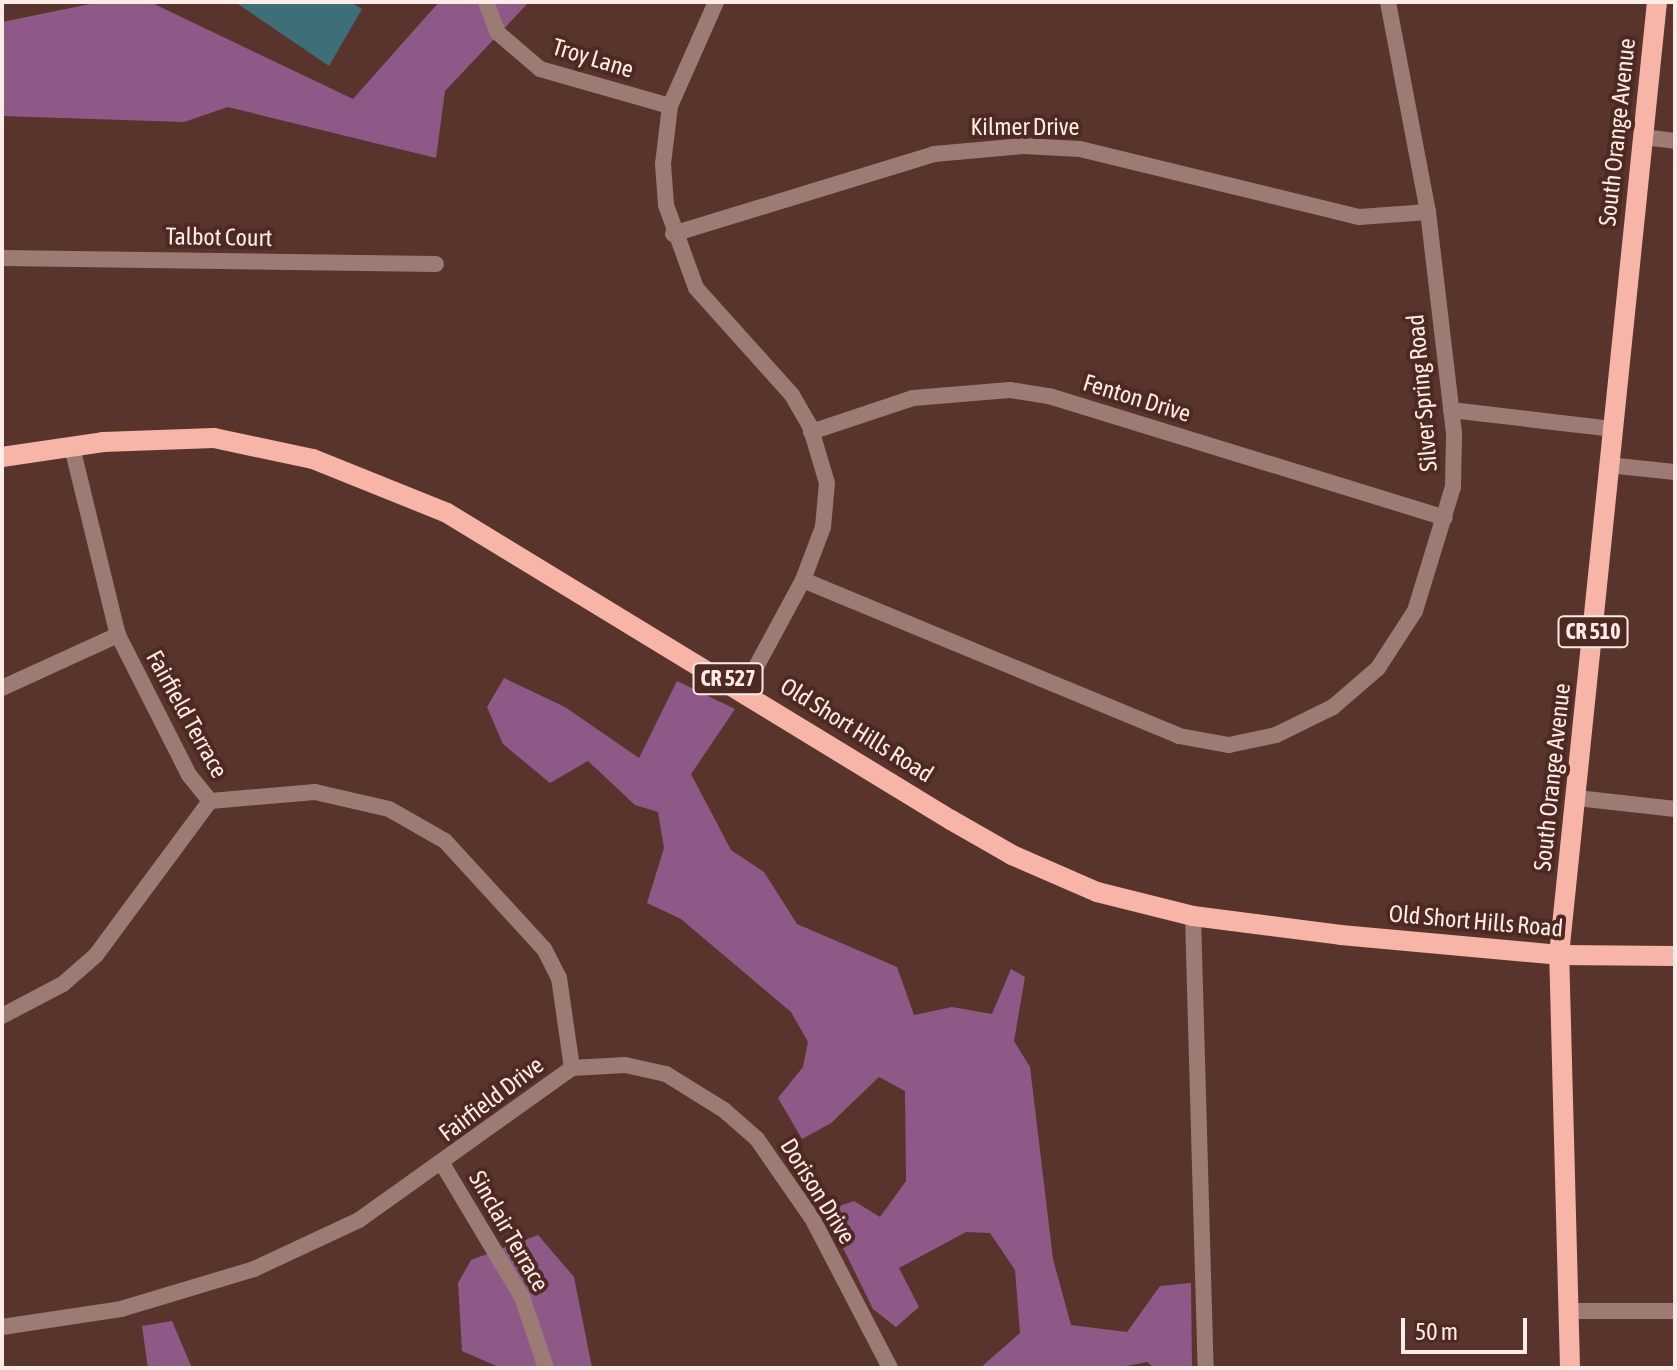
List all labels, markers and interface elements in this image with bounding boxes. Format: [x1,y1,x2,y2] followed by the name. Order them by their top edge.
[549,32,637,84] street label: Troy Lane
[1593,37,1641,227] street label: South Orange Avenue
[971,113,1079,141] street label: Kilmer Drive
[165,222,273,252] street label: Talbot Court
[1401,313,1443,473] street label: Silver Spring Road
[1080,368,1194,428] street label: Fenton Drive
[1557,614,1629,650] road number: CR 510
[140,645,234,783] street label: Fairfield Terrace
[692,661,764,697] road number: CR 527
[775,672,939,788] street label: Old Short Hills Road
[1528,682,1576,872] street label: South Orange Avenue
[1388,899,1564,943] street label: Old Short Hills Road
[433,1050,549,1148] street label: Fairfield Drive
[774,1133,862,1249] street label: Dorison Drive
[463,1166,555,1296] street label: Sinclair Terrace
[1405,1302,1531,1352] scale bar
[1415,1318,1458,1345] text: 50 m

